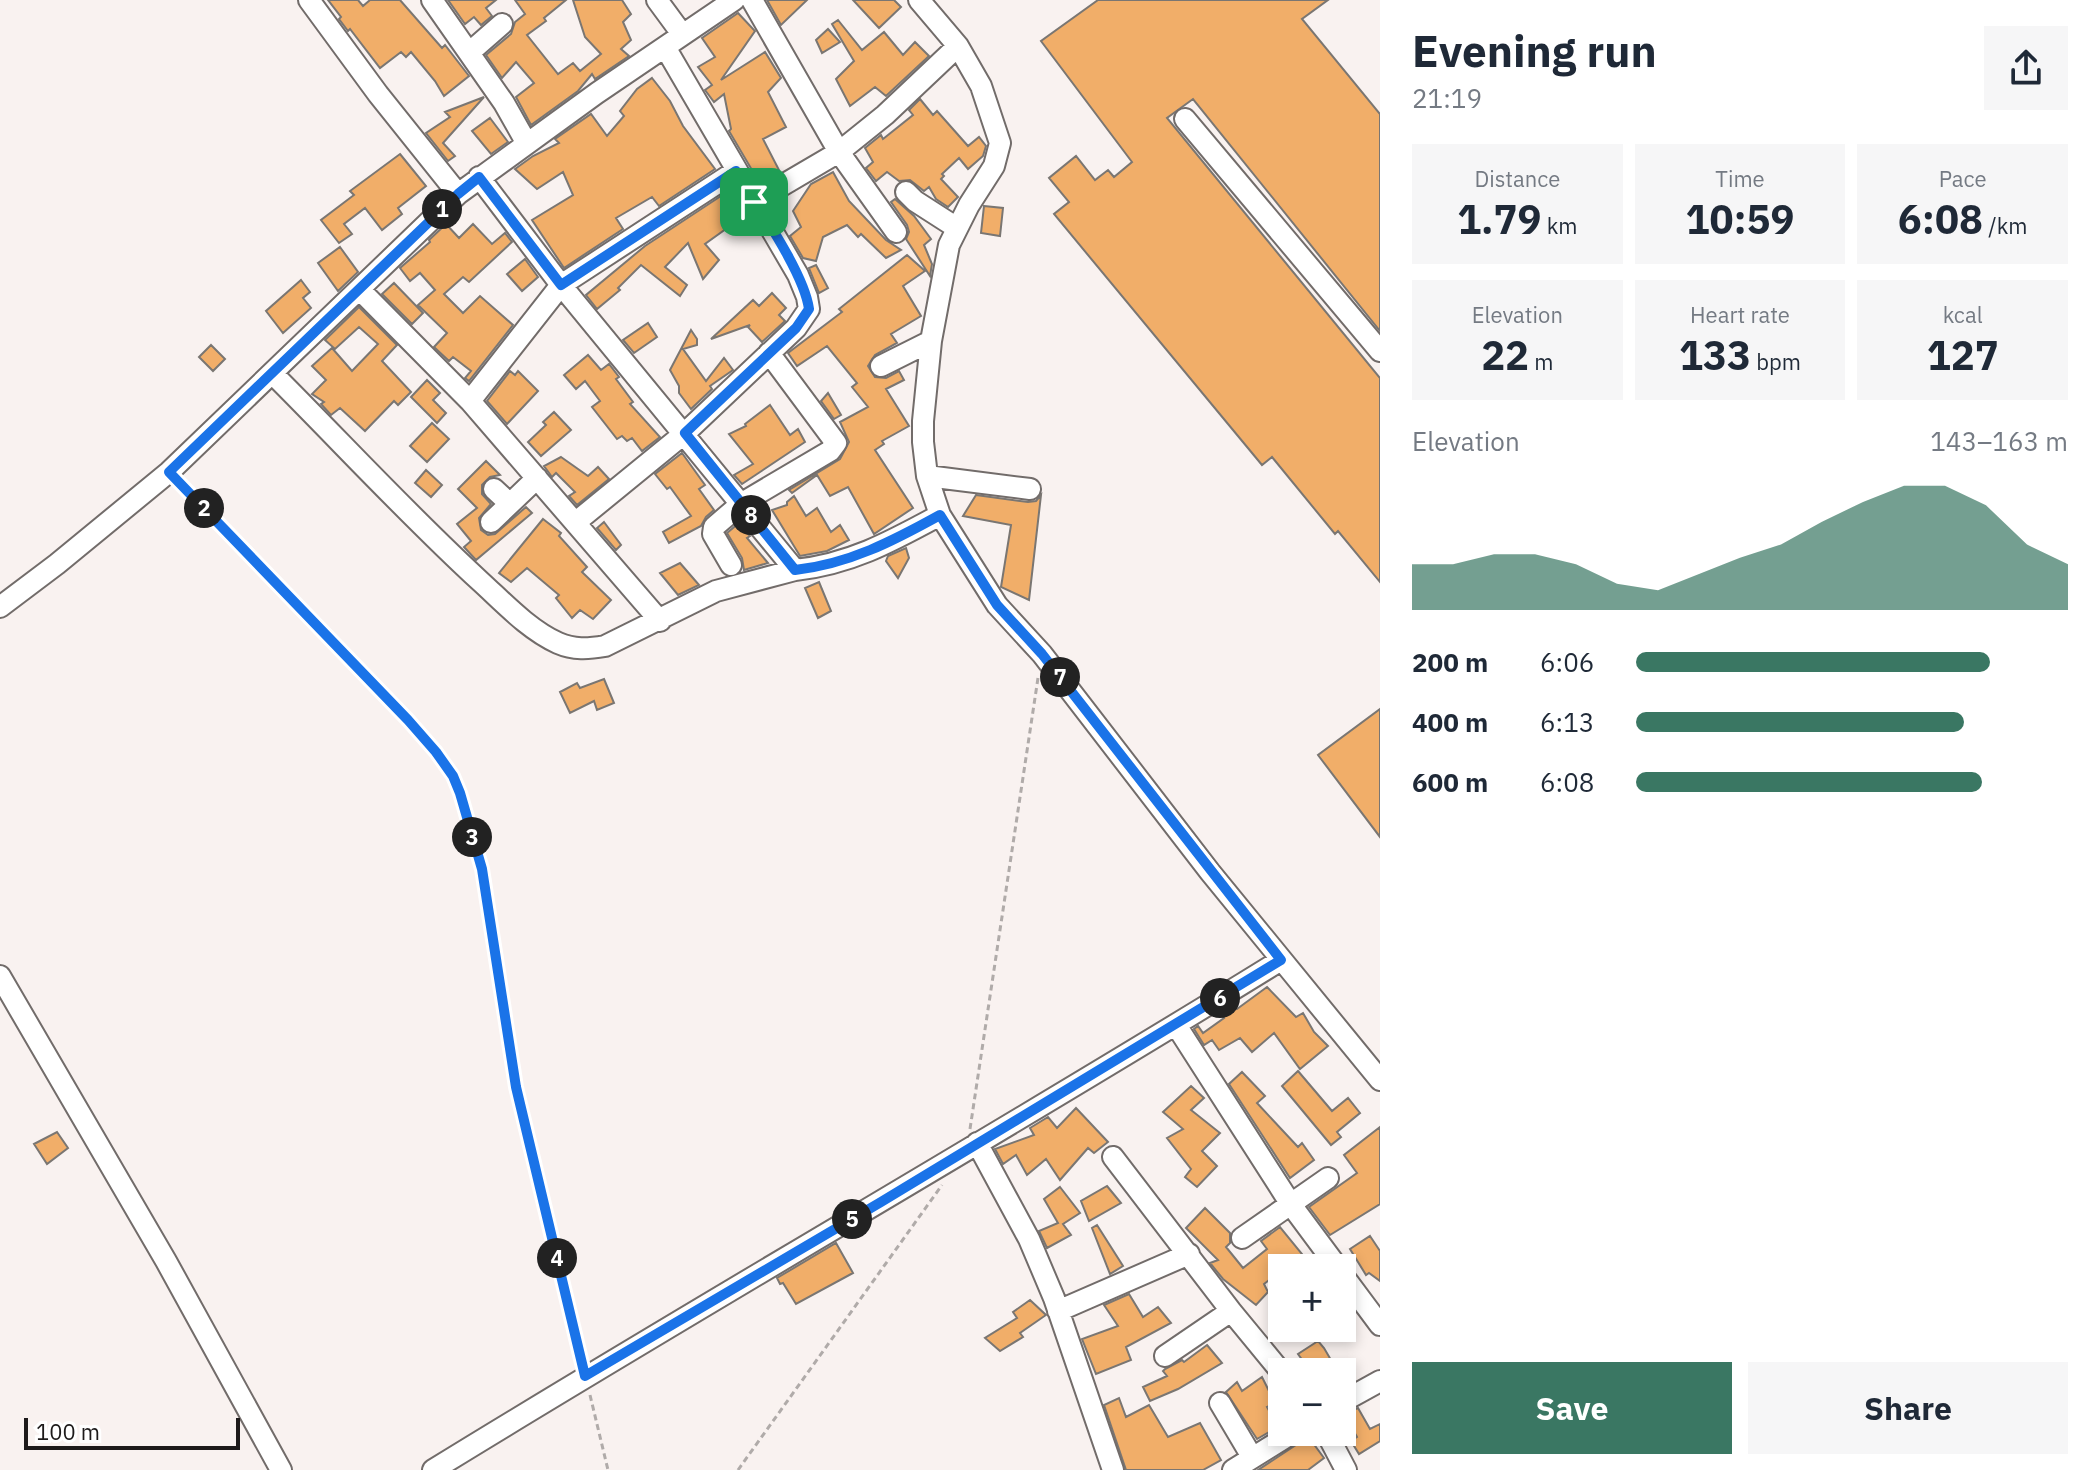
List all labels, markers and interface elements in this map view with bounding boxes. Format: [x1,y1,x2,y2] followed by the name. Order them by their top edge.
[1412,22,1657,79] text: Evening run
[1984,26,2068,110] button: share
[1412,81,1482,115] text: 21:19
[1474,164,1560,193] text: Distance
[1715,164,1765,193] text: Time
[1939,164,1987,193] text: Pace
[720,168,788,236] pin
[732,180,776,224] icon: arrive
[422,189,462,229] pin: 1
[1457,193,1542,245] text: 1.79
[1685,193,1795,245] text: 10:59
[1898,193,1983,245] text: 6:08
[435,194,449,223] text: 1
[1542,211,1578,240] text: km
[1983,211,2027,240] text: /km
[1472,300,1563,329] text: Elevation
[1690,300,1790,329] text: Heart rate
[1943,300,1983,329] text: kcal
[1481,329,1529,381] text: 22
[1679,329,1751,381] text: 133
[1927,329,1999,381] text: 127
[1529,347,1554,376] text: m
[1751,347,1801,376] text: bpm
[1412,424,1520,458] text: Elevation
[1930,424,2068,458] text: 143–163 m
[184,488,224,528] pin: 2
[197,493,211,522] text: 2
[731,495,771,535] pin: 8
[744,500,758,529] text: 8
[1412,645,1488,679] text: 200 m
[1540,645,1594,679] text: 6:06
[1040,657,1080,697] pin: 7
[1053,662,1067,691] text: 7
[1412,705,1488,739] text: 400 m
[1540,705,1594,739] text: 6:13
[1412,765,1488,799] text: 600 m
[1540,765,1594,799] text: 6:08
[452,817,492,857] pin: 3
[465,822,479,851] text: 3
[1200,978,1240,1018] pin: 6
[1213,983,1227,1012] text: 6
[832,1199,872,1239] pin: 5
[845,1204,859,1233] text: 5
[537,1238,577,1278] pin: 4
[550,1243,564,1272] text: 4
[1268,1254,1356,1446] map controls
[1268,1254,1356,1342] button: +
[1268,1358,1356,1446] button: −
[1412,1362,1732,1454] button: Save
[1748,1362,2068,1454] button: Share
[24,1414,240,1450] scale bar
[36,1417,100,1446] text: 100 m

